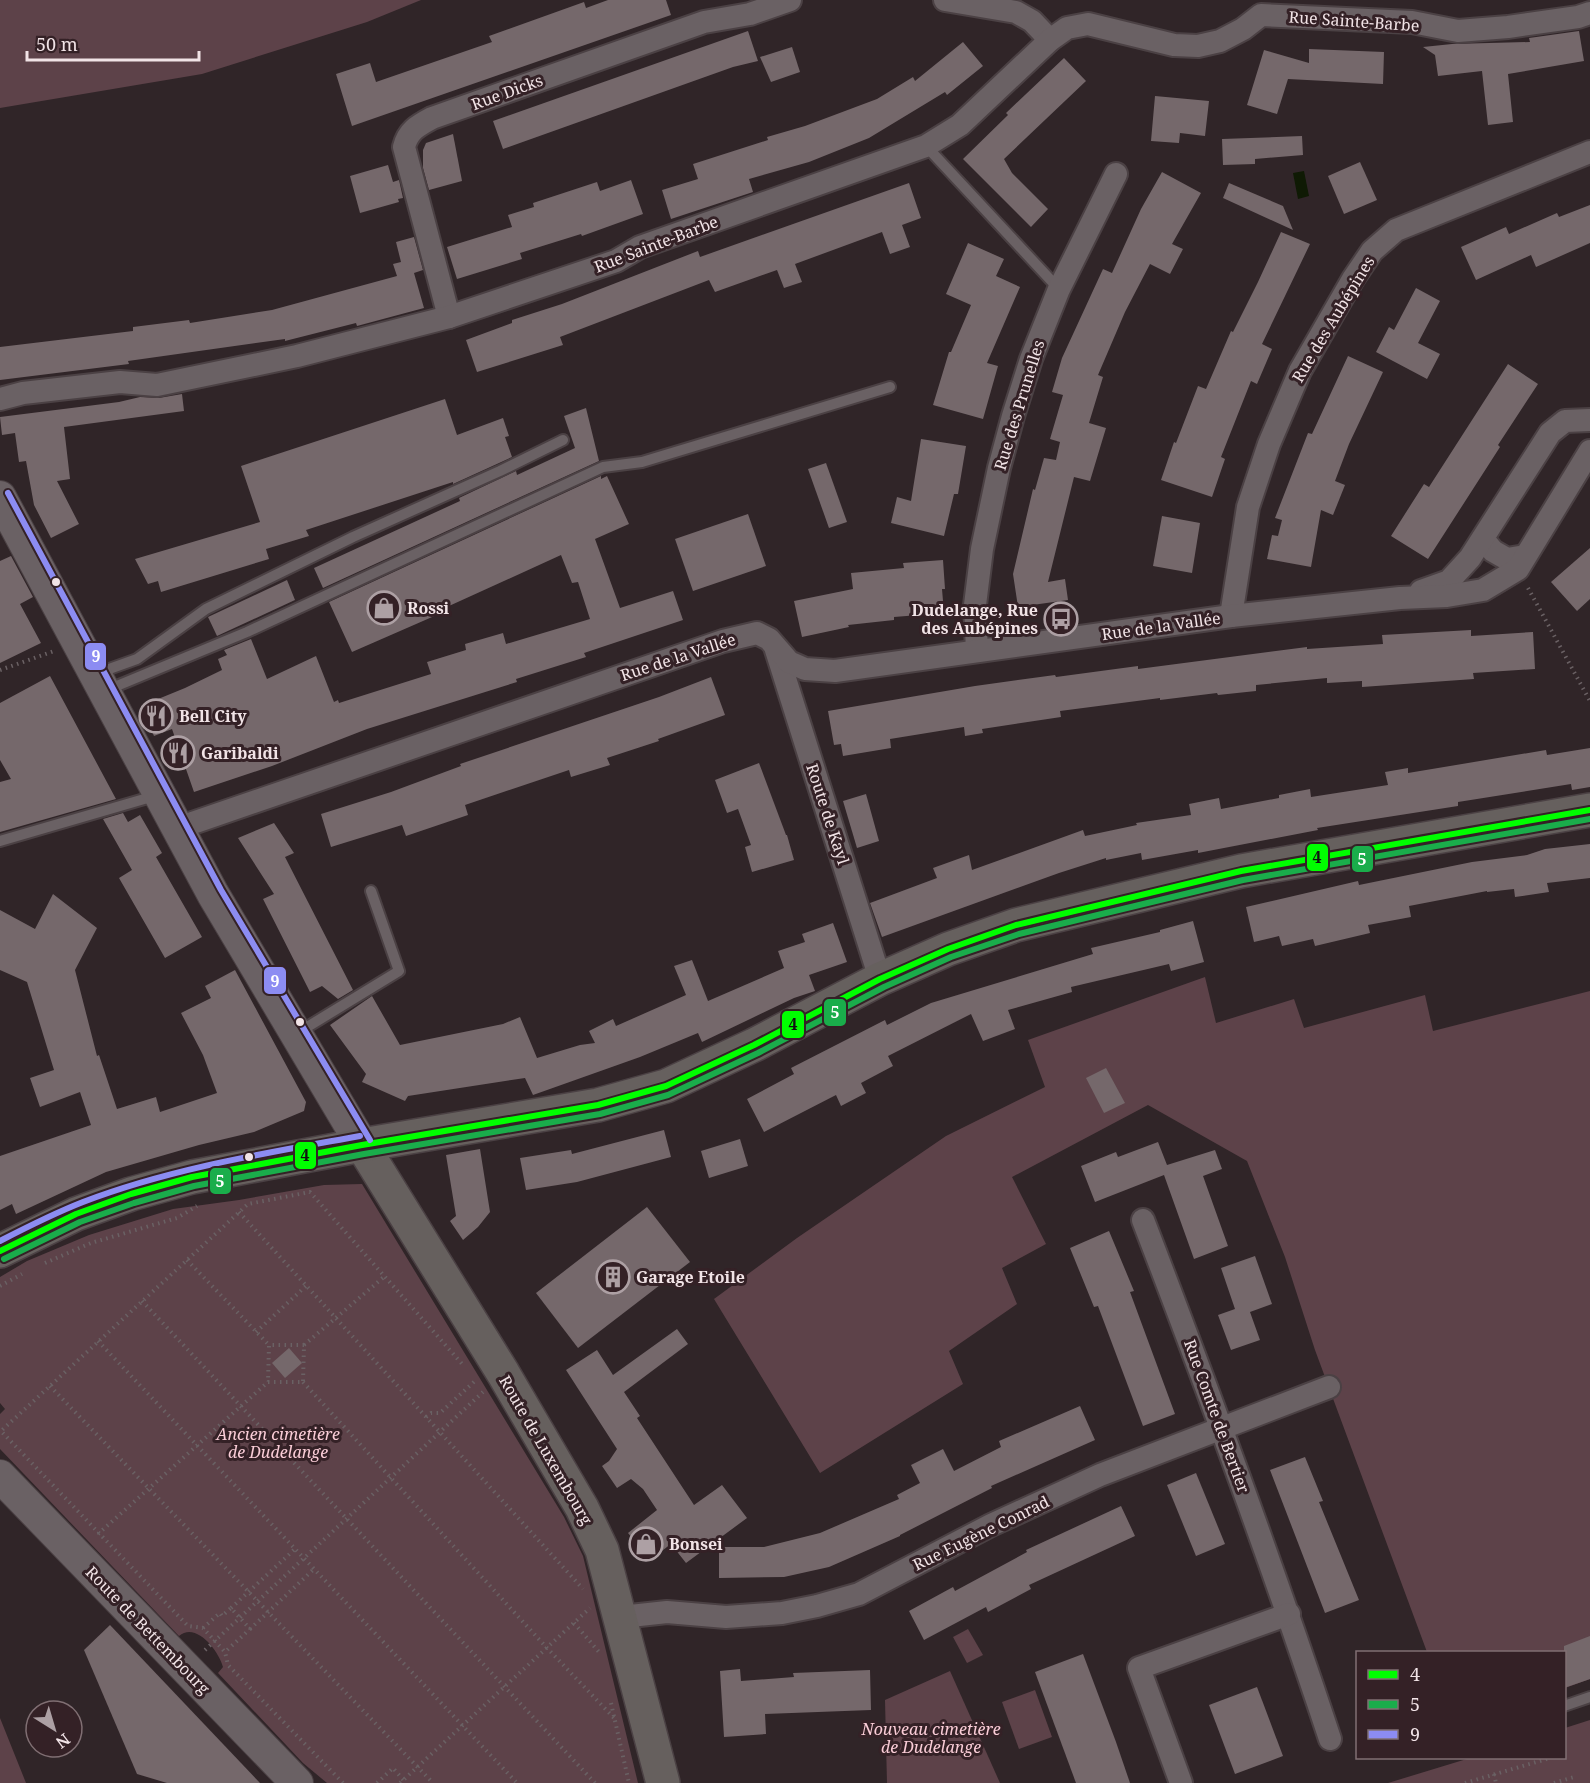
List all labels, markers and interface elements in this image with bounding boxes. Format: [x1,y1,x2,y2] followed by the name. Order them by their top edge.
[1288,5,1420,37] street label: Rue Sainte-Barbe
[27,24,200,62] scale bar
[36,32,78,56] text: 50 m
[468,69,546,115] street label: Rue Dicks
[591,210,721,278] street label: Rue Sainte-Barbe
[1287,252,1379,386] street label: Rue des Aubépines
[989,337,1049,473] street label: Rue des Prunelles
[50,576,62,588] unlabelled marker
[366,590,402,626] shop icon: Rossi
[407,597,450,619] place label: Rossi
[911,599,1038,639] place label: Dudelange, Rue des Aubépines
[1043,601,1079,637] bus stop icon: Dudelange, Rue des Aubépines
[1100,607,1222,645] street label: Rue de la Vallée
[618,628,738,686] street label: Rue de la Vallée
[84,642,107,671] line badge: 9
[91,645,101,667] text: 9
[138,698,174,734] restaurant icon: Bell City
[179,705,247,727] place label: Bell City
[160,735,196,771] restaurant icon: Garibaldi
[201,742,279,764] place label: Garibaldi
[801,761,855,867] street label: Route de Kayl
[1306,843,1329,872] line badge: 4
[1351,845,1374,873] line badge: 5
[1312,846,1322,868] text: 4
[1357,848,1367,870] text: 5
[263,966,287,995] line badge: 9
[270,970,280,992] text: 9
[823,998,847,1027] line badge: 5
[830,1001,840,1023] text: 5
[781,1010,805,1039] line badge: 4
[788,1013,798,1035] text: 4
[294,1016,306,1028] unlabelled marker
[294,1141,317,1170] line badge: 4
[300,1144,310,1166] text: 4
[243,1151,255,1163] unlabelled marker
[209,1167,232,1195] line badge: 5
[215,1170,225,1192] text: 5
[595,1259,631,1295] building icon: Garage Etoile
[636,1266,745,1288] place label: Garage Etoile
[1179,1336,1255,1496] street label: Rue Comte de Bertier
[494,1371,598,1529] street label: Route de Luxembourg
[215,1423,340,1463] park label: Ancien cimetière de Dudelange
[909,1490,1053,1576] street label: Rue Eugène Conrad
[628,1526,664,1562] shop icon: Bonsei
[669,1533,723,1555] place label: Bonsei
[81,1561,215,1699] street label: Route de Bettembourg
[1356,1651,1566,1759] legend
[1410,1662,1420,1686] text: 4
[1410,1692,1420,1716] text: 5
[24,1699,84,1759] north arrow
[860,1718,1001,1758] park label: Nouveau cimetière de Dudelange
[1410,1722,1420,1746] text: 9
[51,1728,75,1754] text: N

